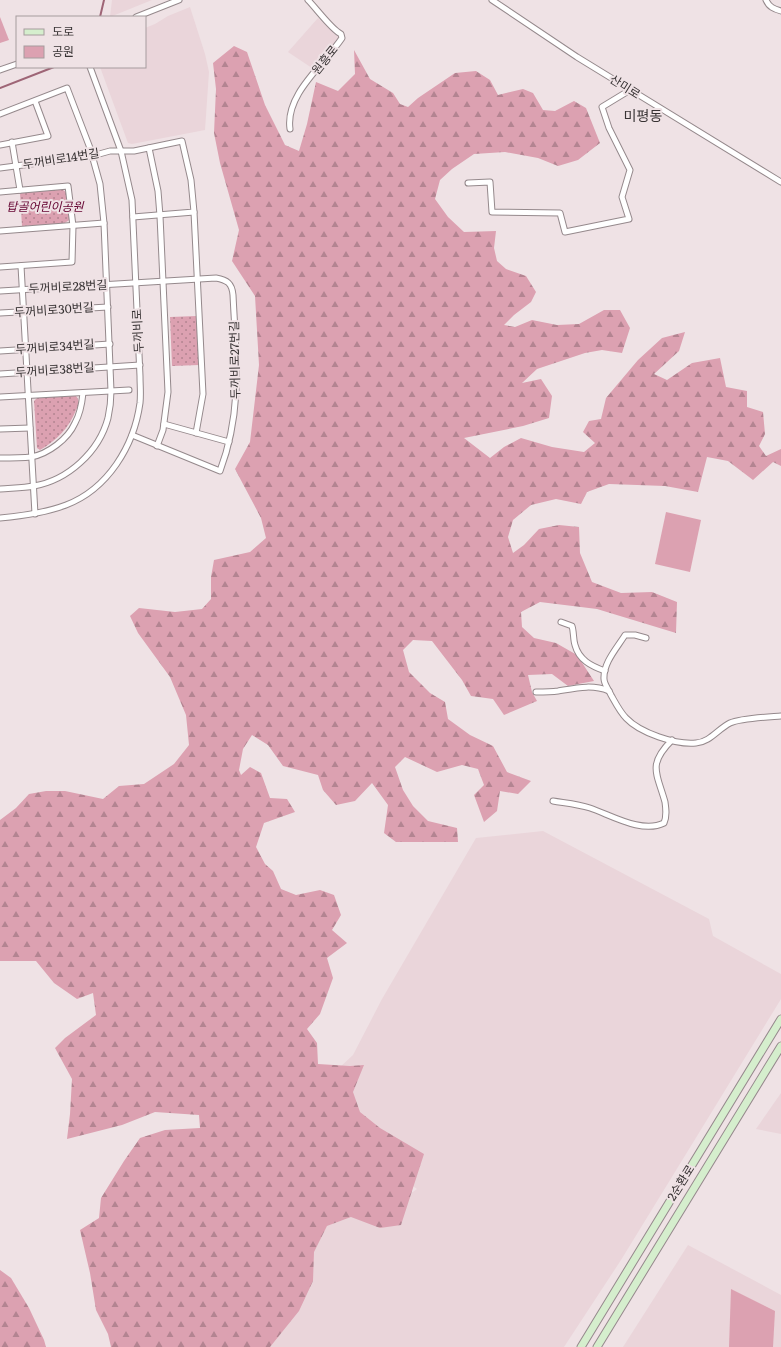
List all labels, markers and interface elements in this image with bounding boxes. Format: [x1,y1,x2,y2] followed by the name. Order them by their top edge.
[16,16,146,68] legend
[52,22,74,40] text: 도로
[307,41,342,78] street label: 원흥로
[52,42,74,60] text: 공원
[607,70,644,103] street label: 산미로
[624,105,662,125] district label: 미평동
[21,143,100,173] street label: 두꺼비로14번길
[6,197,85,215] park label: 탑골어린이공원
[28,275,108,297] street label: 두꺼비로28번길
[14,297,94,321] street label: 두꺼비로30번길
[127,309,147,354] street label: 두꺼비로
[224,321,244,399] street label: 두꺼비로27번길
[15,334,95,358] street label: 두꺼비로34번길
[15,357,95,381] street label: 두꺼비로38번길
[662,1161,698,1204] street label: 2순환로

